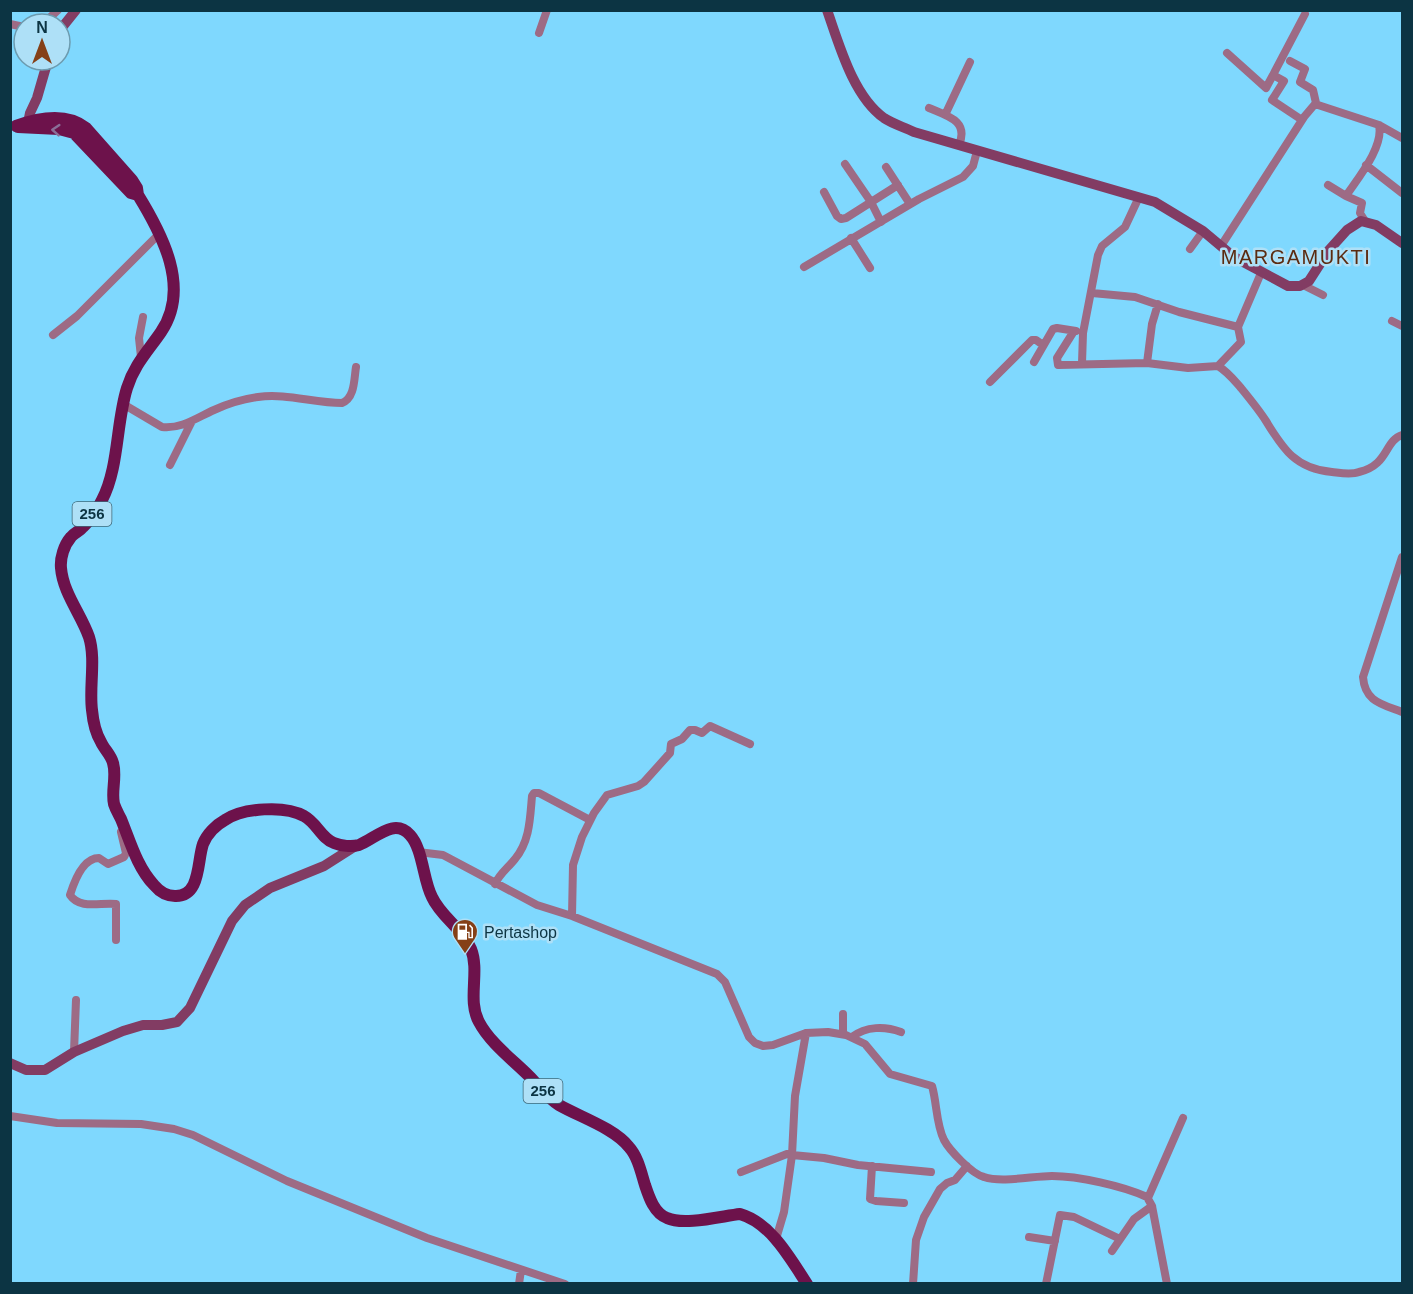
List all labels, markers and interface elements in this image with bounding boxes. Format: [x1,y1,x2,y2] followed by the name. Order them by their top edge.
[12,12,72,72] north arrow
[36,19,48,36] text: N
[51,124,60,137] one-way arrow
[1221,246,1371,268] district label: MARGAMUKTI
[72,502,112,526] road number: 256
[450,917,480,955] fuel station icon: Pertashop
[484,924,557,941] place label: Pertashop
[524,1079,562,1103] road number: 256

